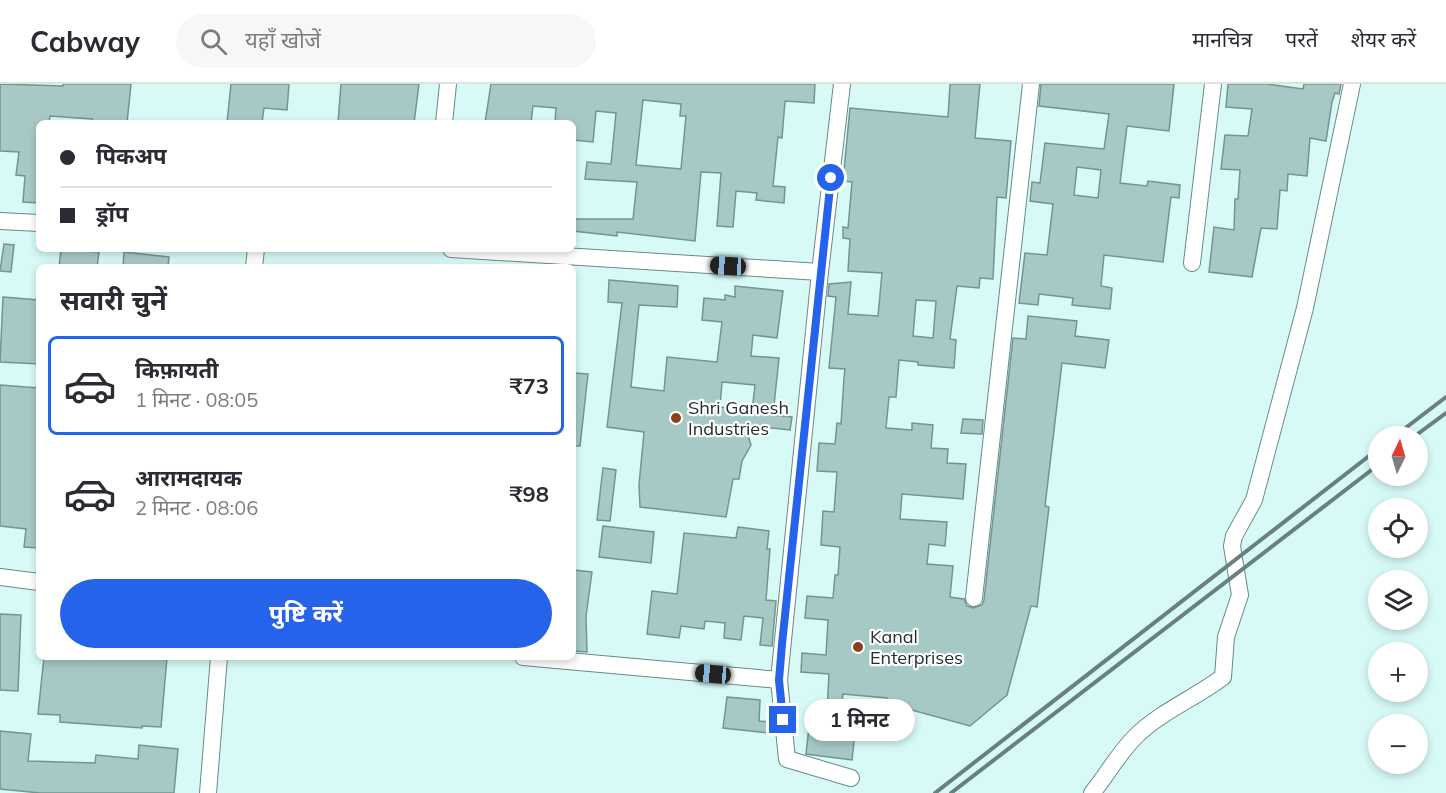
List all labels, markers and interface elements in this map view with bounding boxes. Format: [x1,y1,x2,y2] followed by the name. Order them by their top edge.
[176,14,596,68] search box
[30,24,140,59] text: Cabway
[197,25,230,58] icon: search
[245,26,321,54] text: यहाँ खोजें
[1192,26,1252,52] text: मानचित्र
[1285,26,1318,52] text: परतें
[1351,26,1416,52] text: शेयर करें
[96,142,167,170] text: पिकअप
[817,164,844,191] route start
[96,200,129,228] text: ड्रॉप
[710,256,746,276] car
[60,283,167,317] text: सवारी चुनें
[135,356,219,384] text: किफ़ायती
[63,359,117,413] icon: car
[509,372,549,400] text: ₹73
[135,387,258,412] text: 1 मिनट · 08:05
[688,396,789,440] place label: Shri Ganesh Industries
[669,411,683,425] marker: Shri Ganesh Industries
[1368,426,1428,486] north arrow
[1368,426,1428,774] map controls
[135,464,242,492] text: आरामदायक
[63,467,117,521] icon: car
[509,480,549,508] text: ₹98
[135,495,258,520] text: 2 मिनट · 08:06
[1368,498,1428,558] button: locate
[1368,570,1428,630] button: layers
[60,579,552,648] button: पुष्टि करें
[870,625,963,669] place label: Kanal Enterprises
[851,640,865,654] marker: Kanal Enterprises
[1368,642,1428,702] button: +
[694,663,732,685] car
[804,699,915,741] callout: 1 मिनट
[769,706,796,733] route end
[830,707,889,732] text: 1 मिनट
[1368,714,1428,774] button: −

